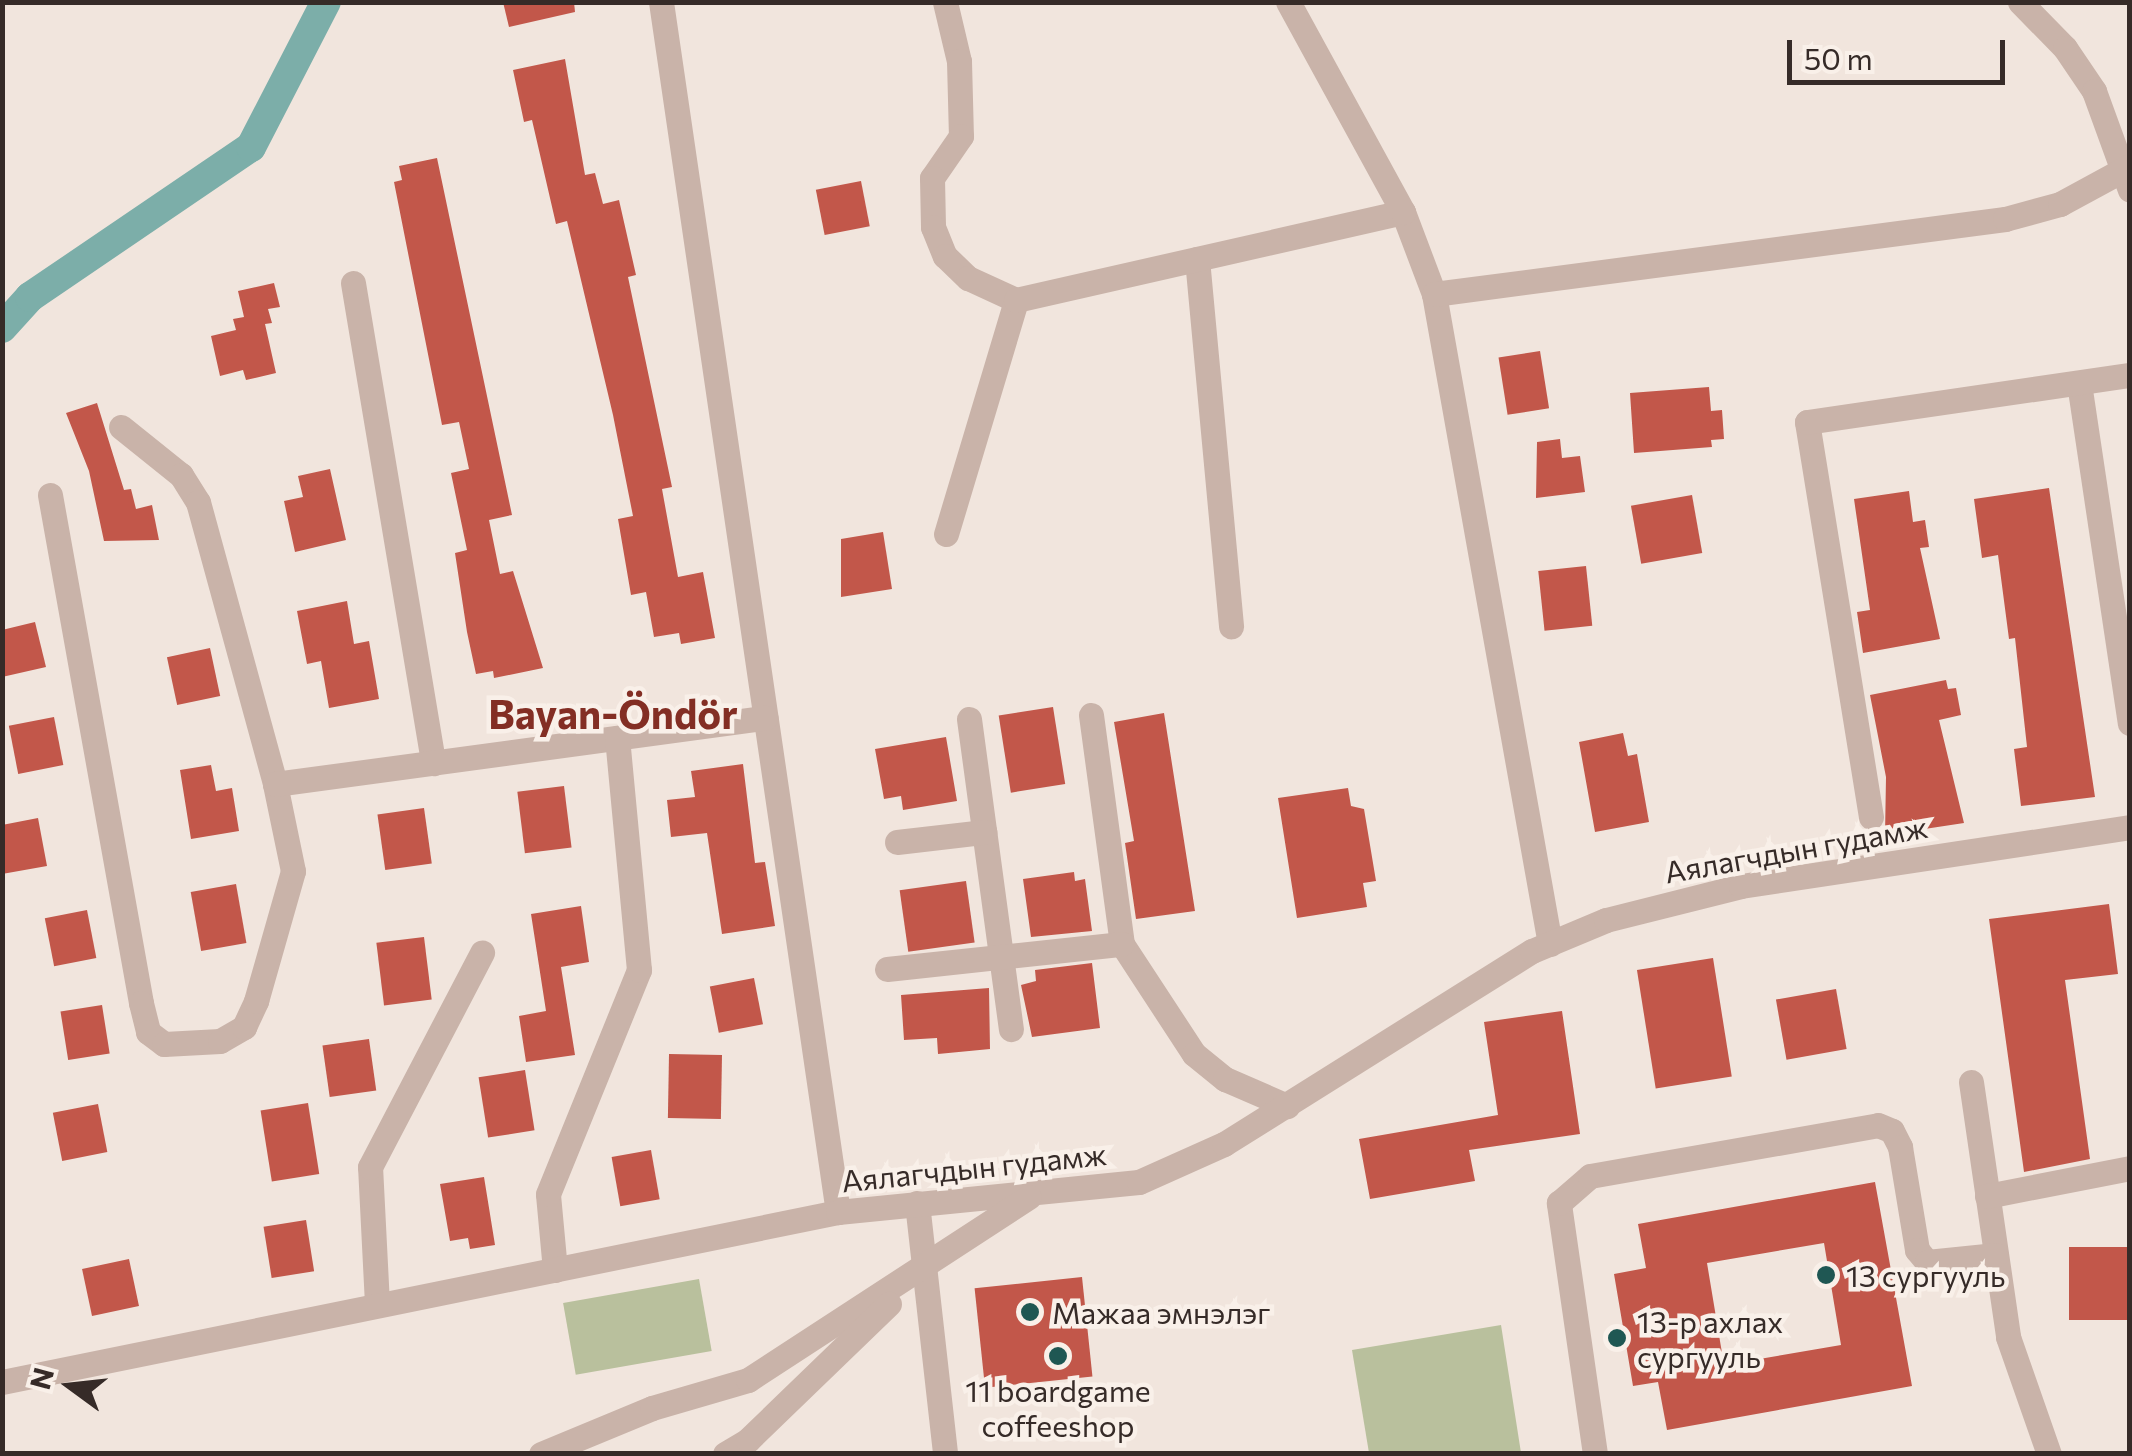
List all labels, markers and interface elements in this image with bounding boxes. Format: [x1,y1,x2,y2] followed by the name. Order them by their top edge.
[1792,20,2010,82] scale bar
[1804,39,1873,76] text: 50 m
[488,689,738,737] district label: Bayan-Öndör
[1662,808,1930,890] street label: Аялагчдын гудамж
[840,1135,1108,1199] street label: Аялагчдын гудамж
[1846,1257,2006,1293] place label: 13 сургууль
[1815,1264,1837,1286] marker: 13 сургууль
[1052,1294,1271,1330] place label: Maжаа эмнэлэг
[1017,1299,1043,1325] marker: Maжаа эмнэлэг
[1637,1303,1783,1374] place label: 13-р ахлах сургууль
[1606,1327,1628,1349] marker: 13-р ахлах сургууль
[20,1336,120,1436] north arrow
[1047,1345,1069,1367] marker: 11 boardgame coffeeshop
[22,1364,60,1393] text: N
[965,1372,1151,1442] place label: 11 boardgame coffeeshop

